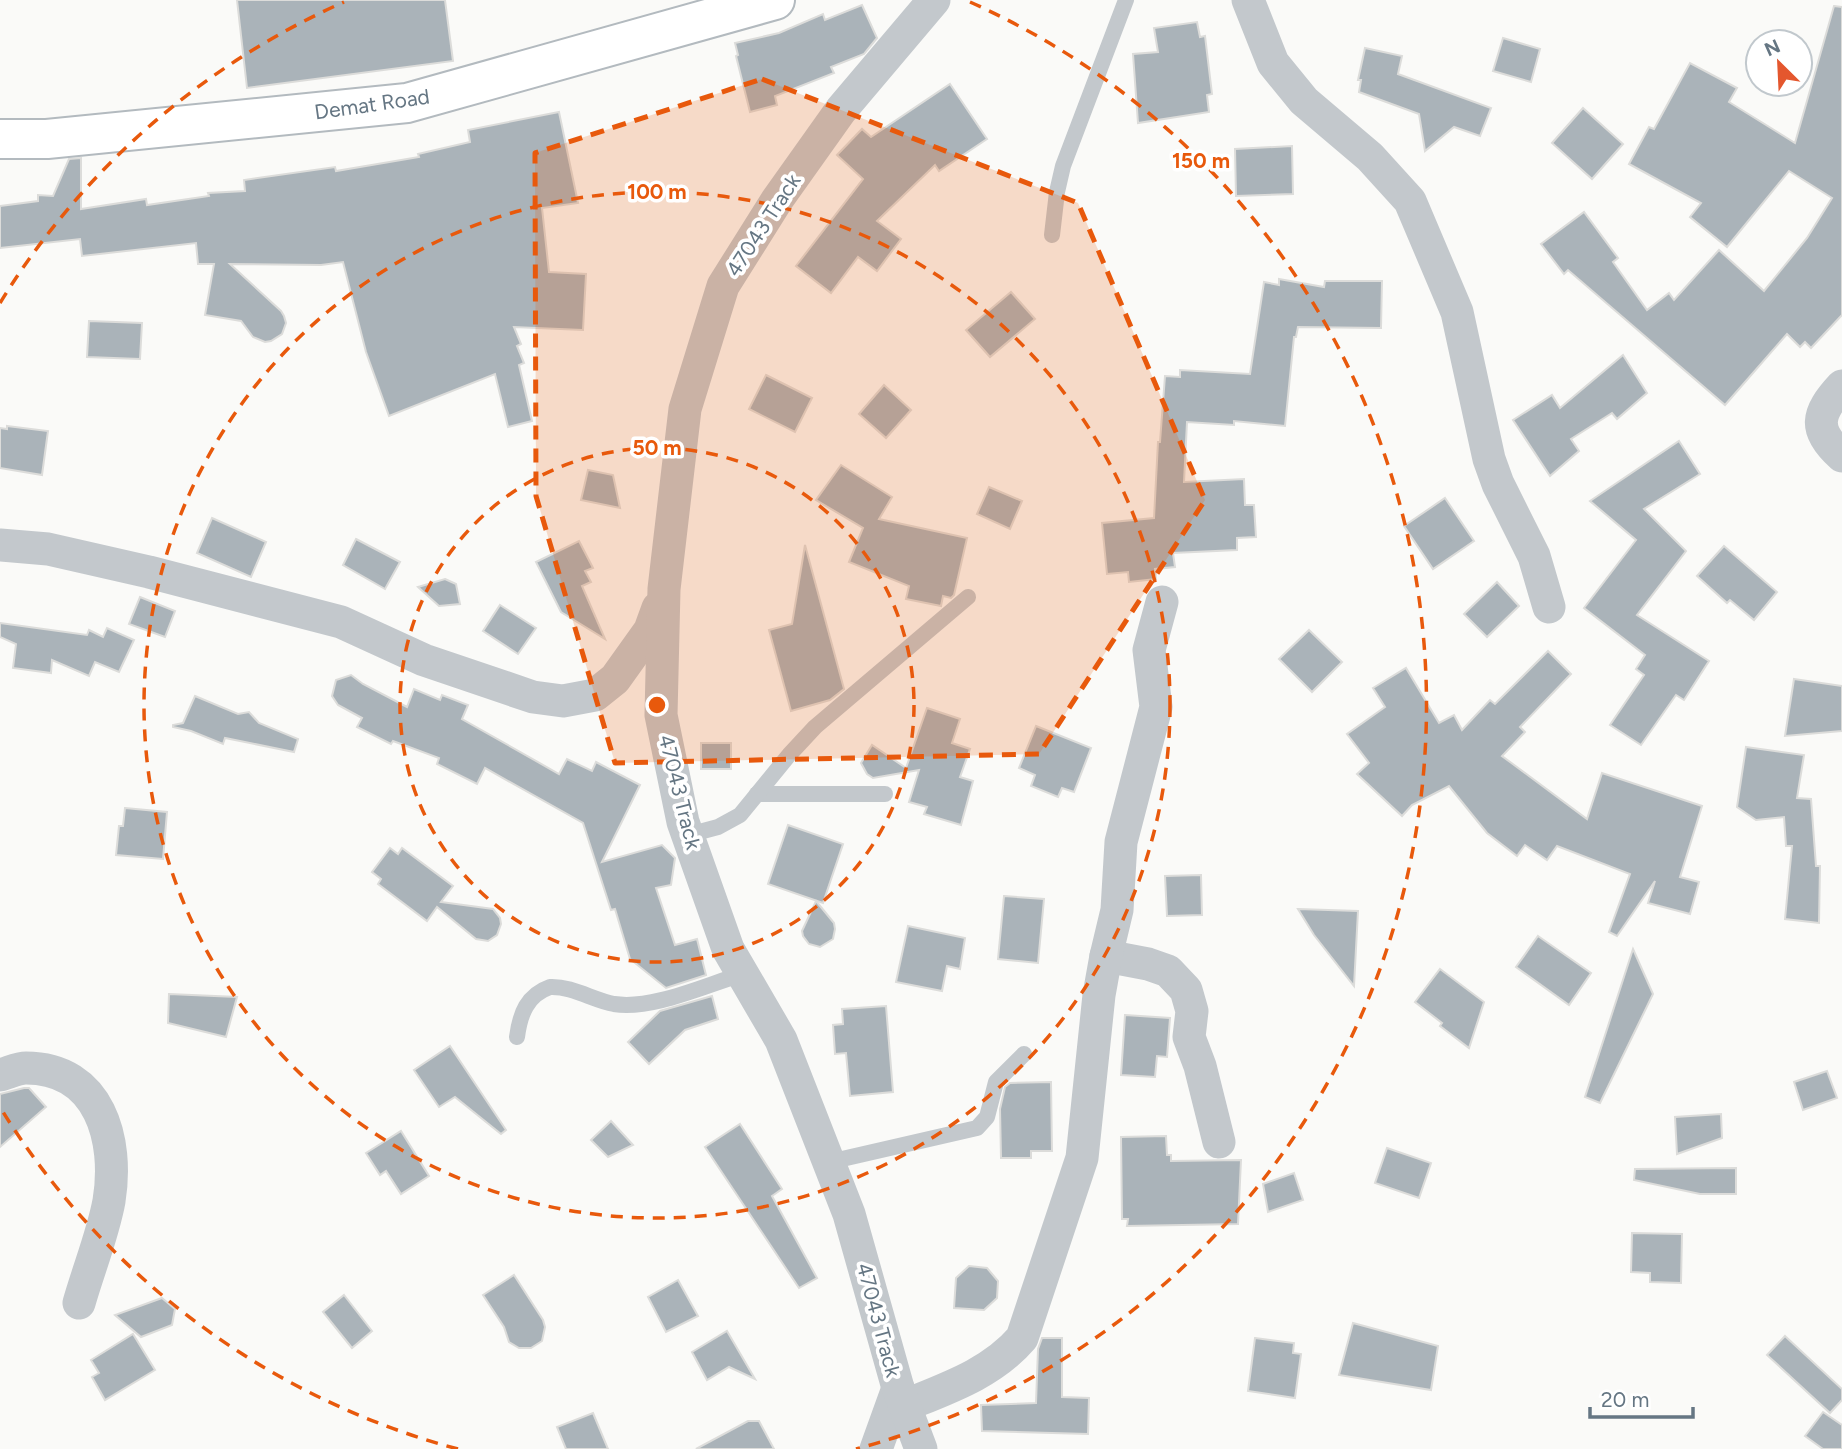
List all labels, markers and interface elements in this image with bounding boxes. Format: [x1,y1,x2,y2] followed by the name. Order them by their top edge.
[1744,28,1814,98] north arrow
[1761,34,1784,61] text: N
[313,84,431,124] street label: Demat Road
[1172,148,1230,173] text: 150 m
[721,168,806,281] street label: 47043 Track
[627,179,687,204] text: 100 m
[632,435,682,460] text: 50 m
[645,693,669,717] centre of rings
[654,732,707,853] street label: 47043 Track
[852,1260,906,1381] street label: 47043 Track
[1590,1376,1693,1420] scale bar
[1601,1387,1649,1412] text: 20 m

